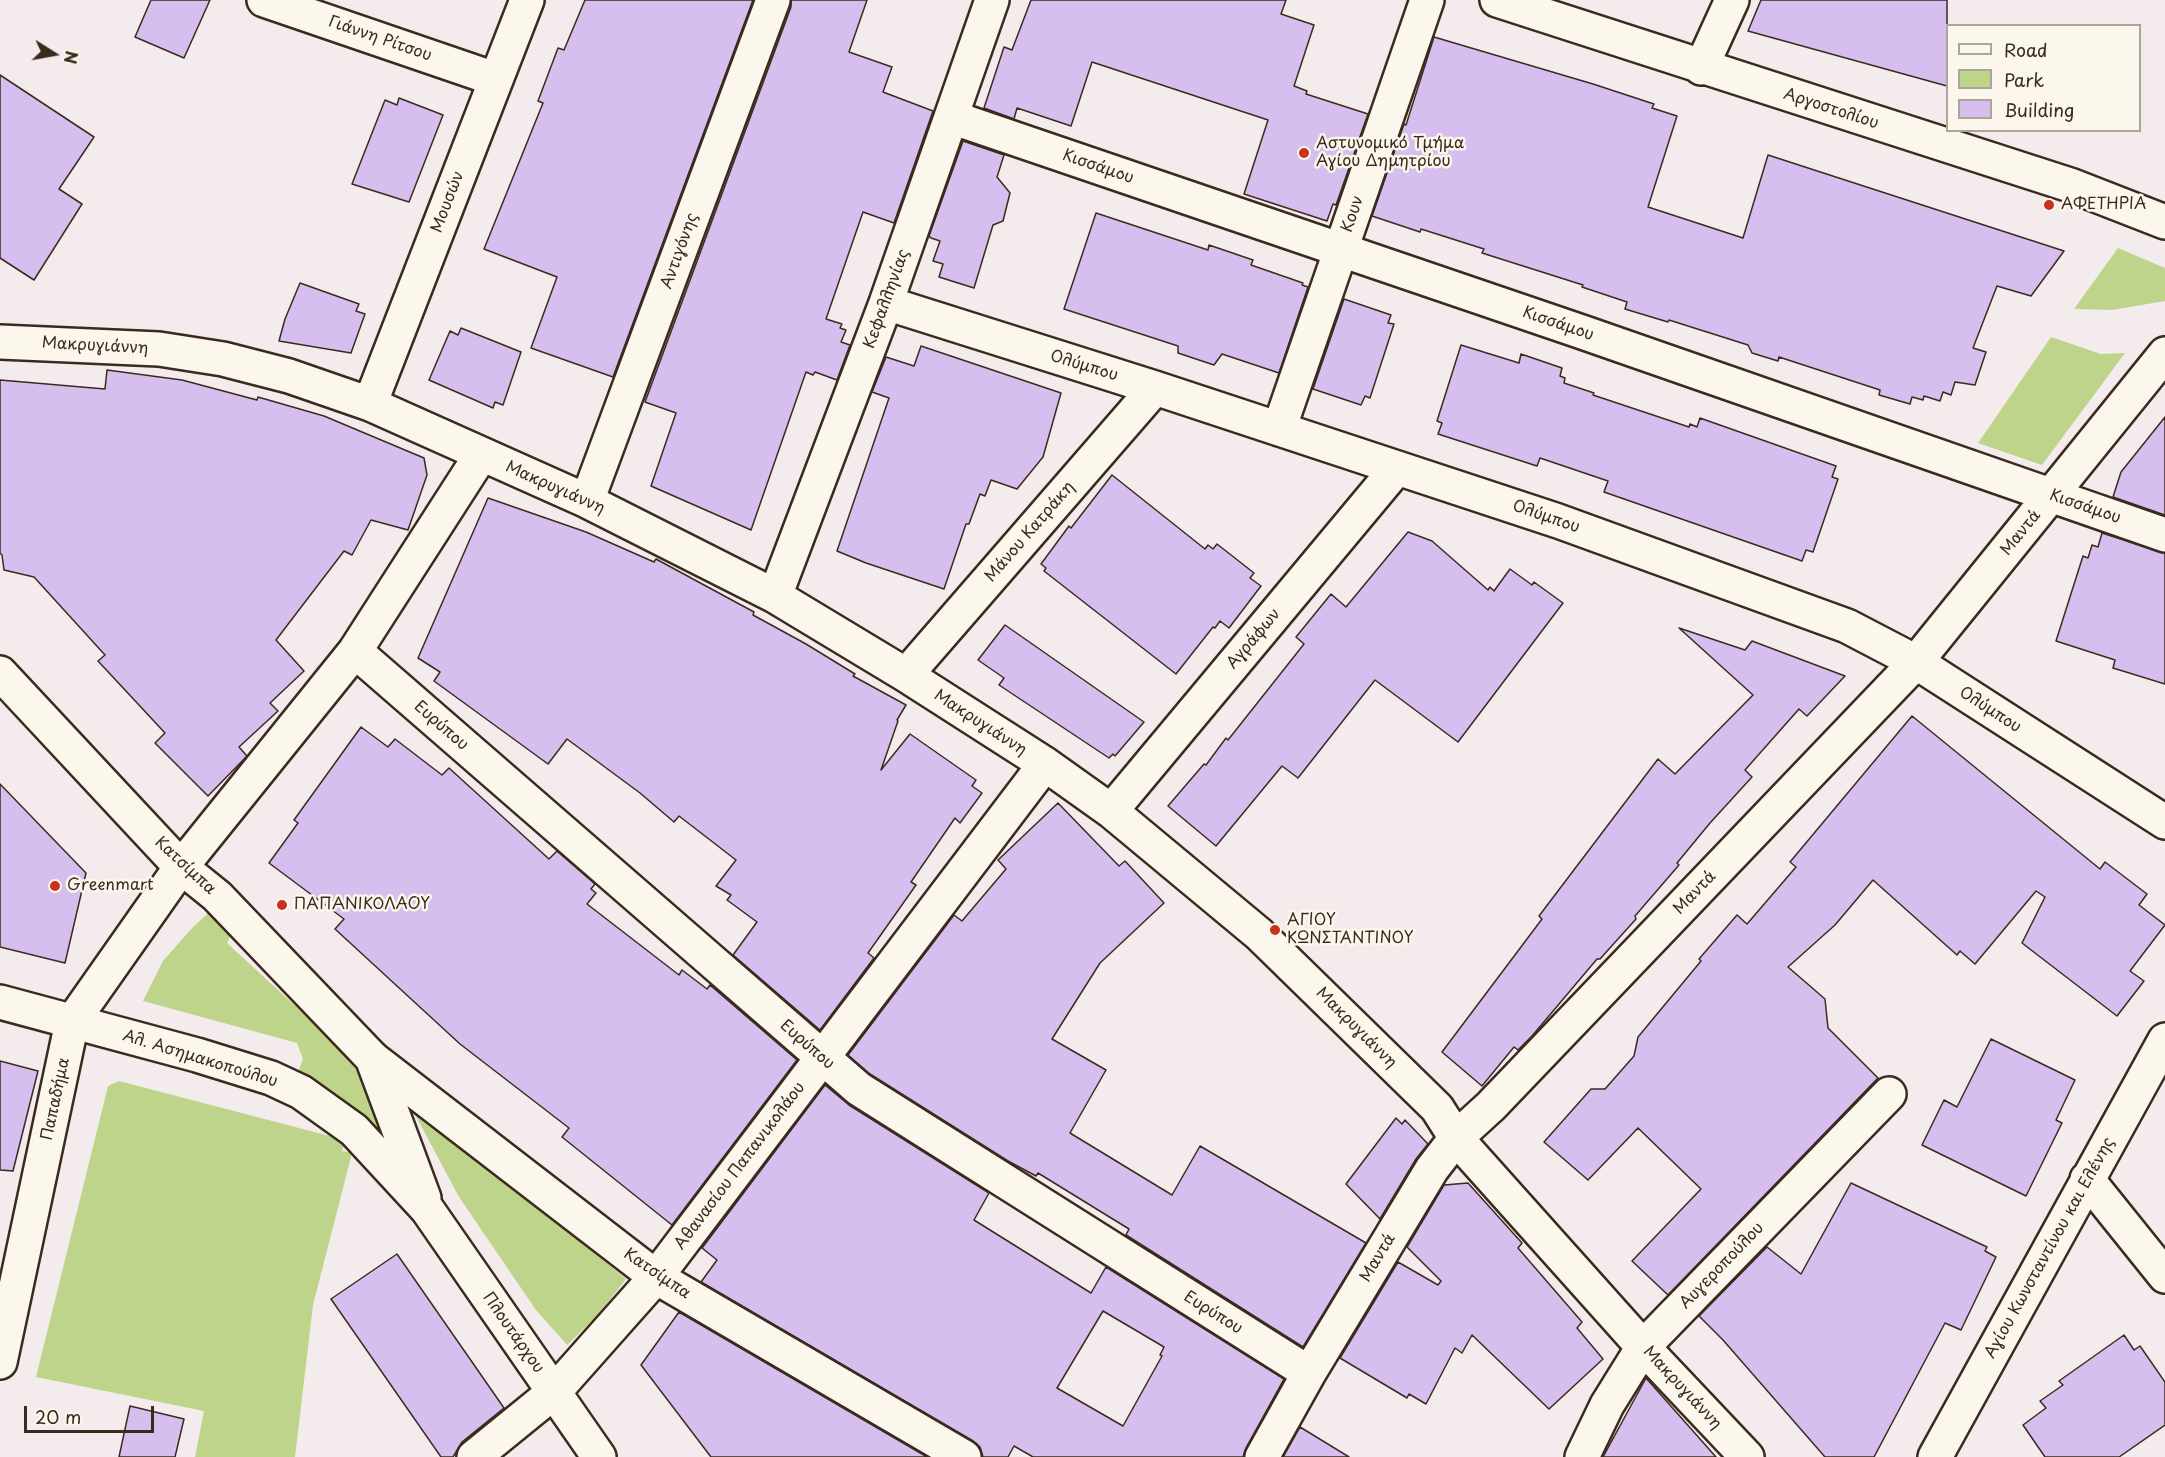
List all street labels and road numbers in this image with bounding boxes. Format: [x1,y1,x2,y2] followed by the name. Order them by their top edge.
[326,12,434,66] street label: Γιάννη Ρίτσου
[1781,85,1881,133] street label: Αργοστολίου
[1060,146,1136,188] street label: Κισσάμου
[428,169,468,235] street label: Μουσών
[1338,193,1368,235] street label: Κουν
[657,210,703,292] street label: Αντιγόνης
[860,247,914,351] street label: Κεφαλληνίας
[1520,303,1596,345] street label: Κισσάμου
[41,334,149,358] street label: Μακρυγιάννη
[1048,347,1120,385] street label: Ολύμπου
[502,458,608,518] street label: Μακρυγιάννη
[981,478,1079,586] street label: Μάνου Κατράκη
[2047,486,2123,528] street label: Κισσάμου
[1510,497,1582,537] street label: Ολύμπου
[1997,506,2045,560] street label: Μαντά
[1223,605,1285,673] street label: Αγράφων
[1955,683,2025,737] street label: Ολύμπου
[930,686,1030,760] street label: Μακρυγιάννη
[410,697,472,755] street label: Ευρύπου
[150,833,220,899] street label: Κατσίμπα
[1670,867,1720,919] street label: Μαντά
[1312,984,1400,1072] street label: Μακρυγιάννη
[776,1016,838,1074] street label: Ευρύπου
[120,1026,280,1092] street label: Αλ. Ασημακοπούλου
[38,1056,74,1142] street label: Παπαδήμα
[671,1078,809,1254] street label: Αθανασίου Παπανικολάου
[1981,1134,2119,1362] street label: Αγίου Κωνσταντίνου και Ελένης
[1676,1219,1768,1313] street label: Αυγεροπούλου
[1356,1230,1400,1286] street label: Μαντά
[620,1245,694,1303] street label: Κατσίμπα
[1180,1287,1246,1339] street label: Ευρύπου
[478,1289,548,1377] street label: Πλουτάρχου
[1639,1342,1725,1434] street label: Μακρυγιάννη

